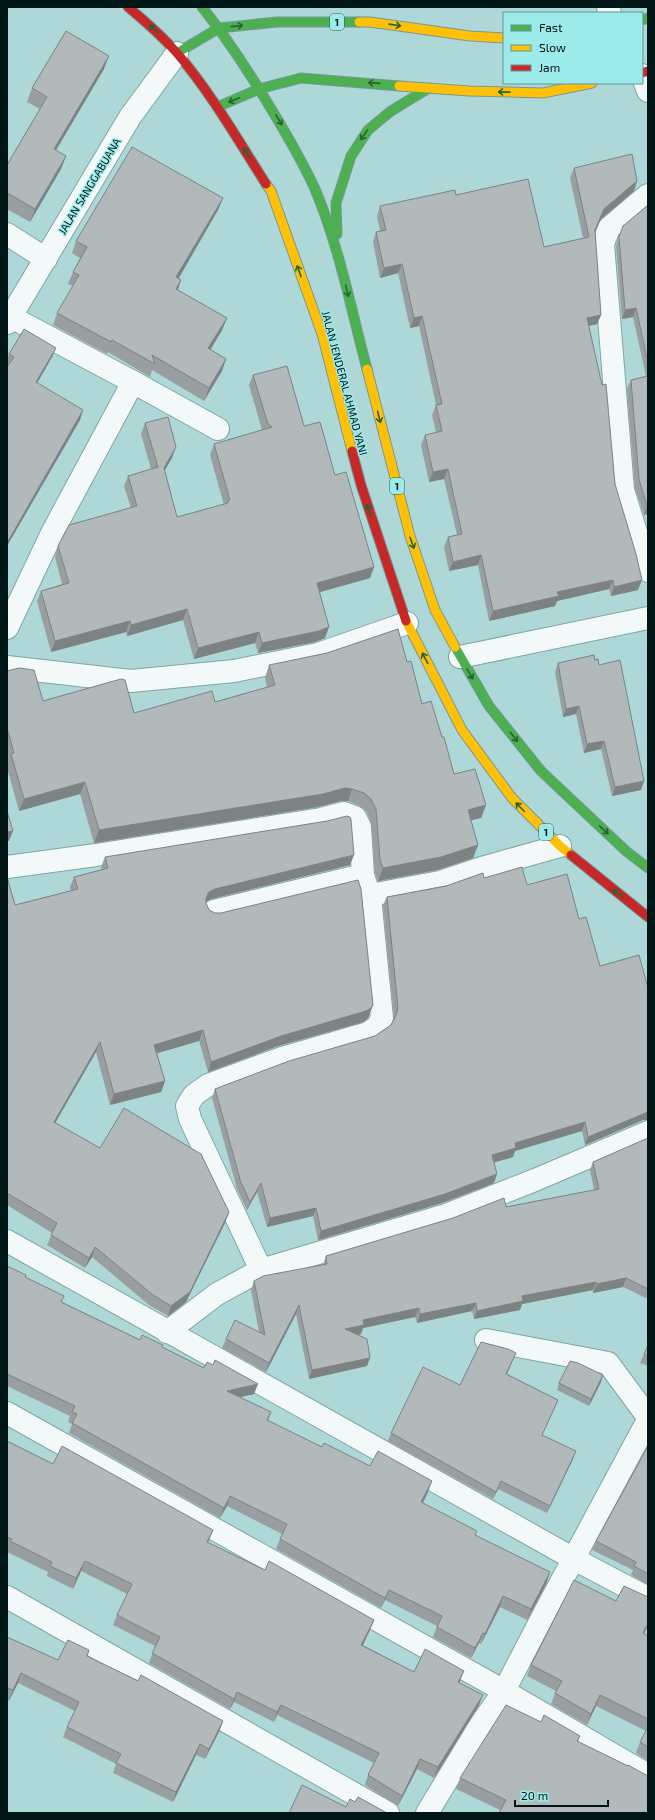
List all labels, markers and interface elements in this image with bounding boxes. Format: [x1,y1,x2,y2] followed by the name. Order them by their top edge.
[503,12,643,84] legend
[330,14,344,30] road number: 1
[539,20,563,34] text: Fast
[388,21,401,29] one-way arrow
[230,23,243,30] one-way arrow
[149,24,159,34] one-way arrow
[539,40,566,54] text: Slow
[539,60,560,74] text: Jam
[368,80,381,87] one-way arrow
[498,88,511,96] one-way arrow
[228,97,240,104] one-way arrow
[275,114,283,126] one-way arrow
[360,129,368,140] one-way arrow
[55,135,123,237] street label: JALAN SANGGABUANA
[242,147,250,159] one-way arrow
[295,266,303,278] one-way arrow
[344,284,351,297] one-way arrow
[319,309,371,457] street label: JALAN JENDERAL AHMAD YANI
[376,410,384,423] one-way arrow
[390,478,404,494] road number: 1
[365,504,372,517] one-way arrow
[409,536,416,549] one-way arrow
[421,652,428,664] one-way arrow
[466,668,474,679] one-way arrow
[509,731,518,742] one-way arrow
[516,802,525,812] one-way arrow
[539,824,553,840] road number: 1
[599,825,609,835] one-way arrow
[612,888,623,897] one-way arrow
[515,1782,608,1808] scale bar
[521,1788,548,1802] text: 20 m

